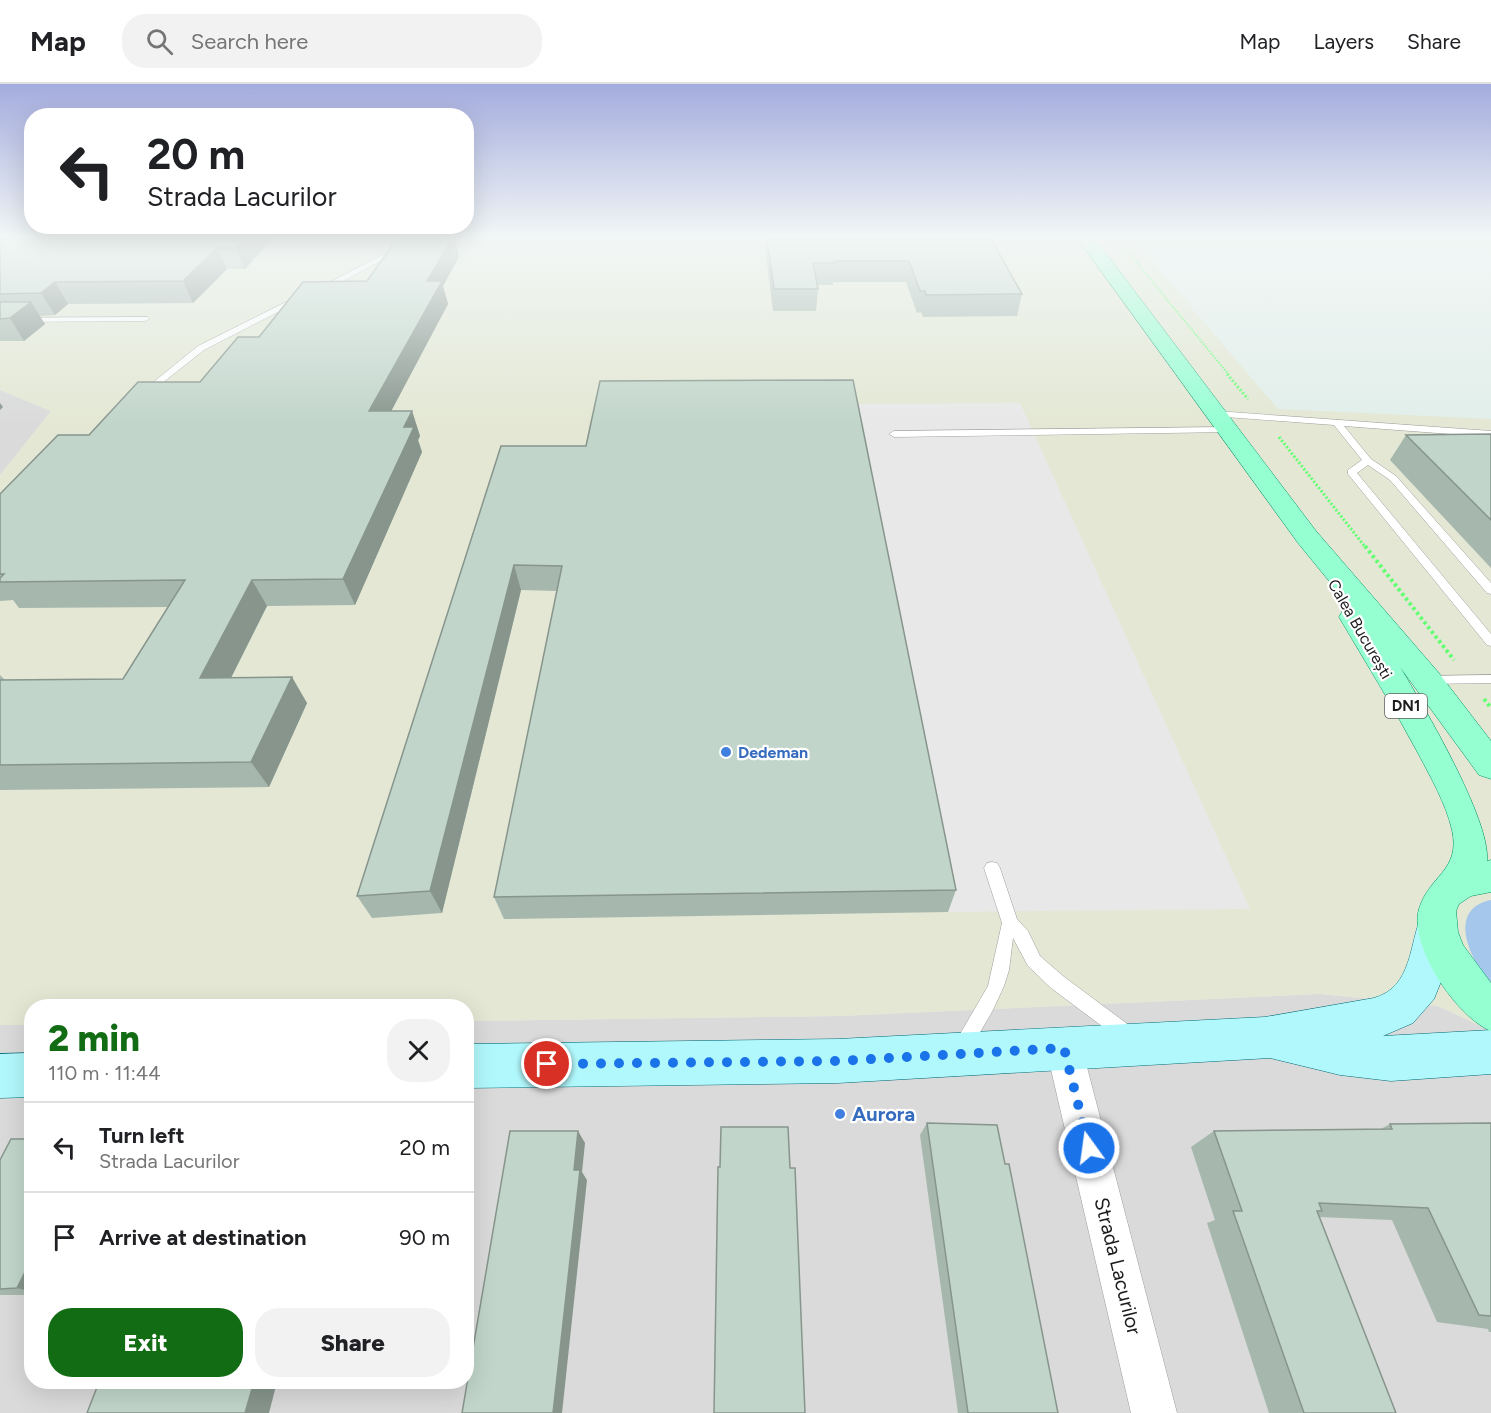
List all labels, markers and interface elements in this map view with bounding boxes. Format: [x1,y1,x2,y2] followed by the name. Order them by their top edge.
[122,14,542,68] search box
[30,24,86,58] text: Map
[143,25,176,58] icon: search
[191,28,308,55] text: Search here
[1240,29,1280,54] text: Map
[1313,29,1374,54] text: Layers
[1407,29,1461,54] text: Share
[147,129,245,180] text: 20 m
[48,132,126,210] icon: left
[147,180,337,213] text: Strada Lacurilor
[1324,576,1396,682] street label: Calea București
[1385,694,1427,718] road number: DN1
[738,743,808,762] place label: Dedeman
[719,745,733,759] marker: Dedeman
[48,1017,140,1060] text: 2 min
[387,1019,450,1082] button: close
[521,1038,572,1089] pin
[530,1047,563,1080] icon: arrive
[48,1061,161,1085] text: 110 m · 11:44
[852,1102,915,1126] place label: Aurora
[833,1107,847,1121] marker: Aurora
[1057,1116,1121,1180] position arrow
[99,1122,185,1149] text: Turn left
[48,1131,81,1164] icon: left
[399,1134,450,1161] text: 20 m
[99,1149,239,1173] text: Strada Lacurilor
[1089,1195,1147,1337] street label: Strada Lacurilor
[48,1221,81,1254] icon: arrive
[99,1224,307,1251] text: Arrive at destination
[399,1224,450,1251] text: 90 m
[48,1308,243,1377] button: Exit
[255,1308,450,1377] button: Share

